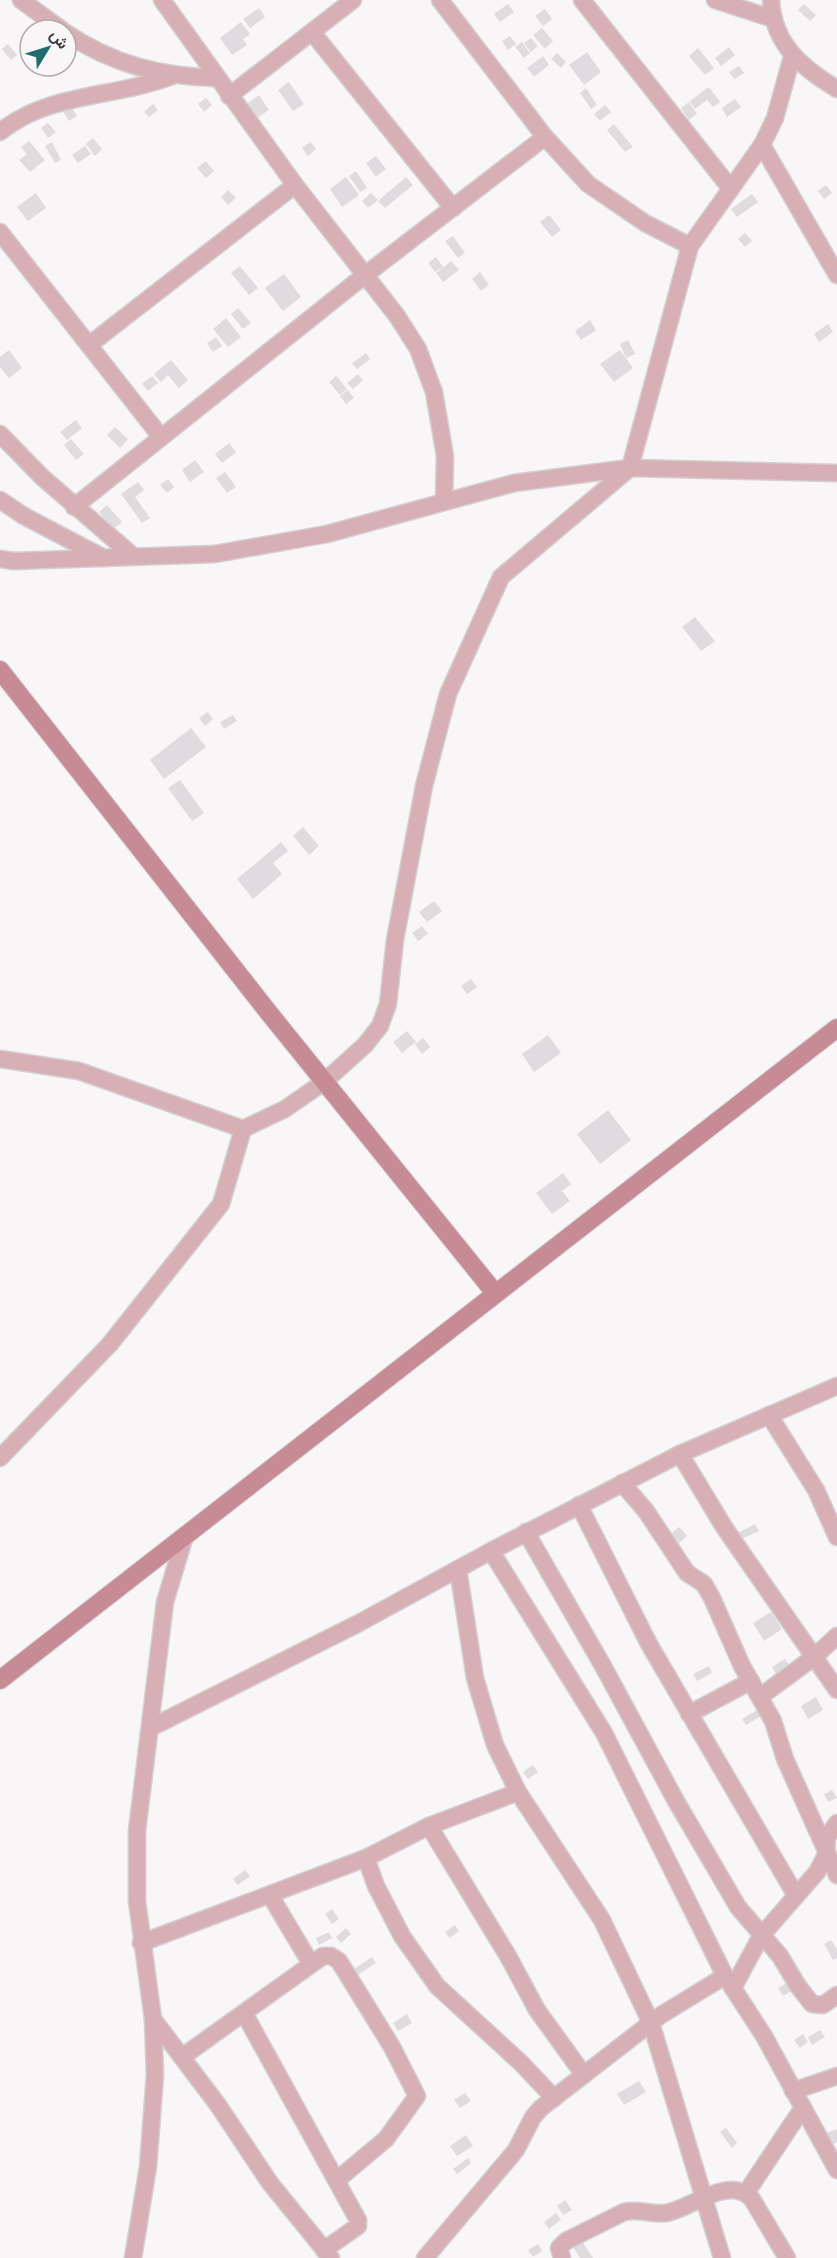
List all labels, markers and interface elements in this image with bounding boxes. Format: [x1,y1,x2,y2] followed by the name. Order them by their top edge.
[18,18,78,78] north arrow
[45,24,74,53] text: ش

